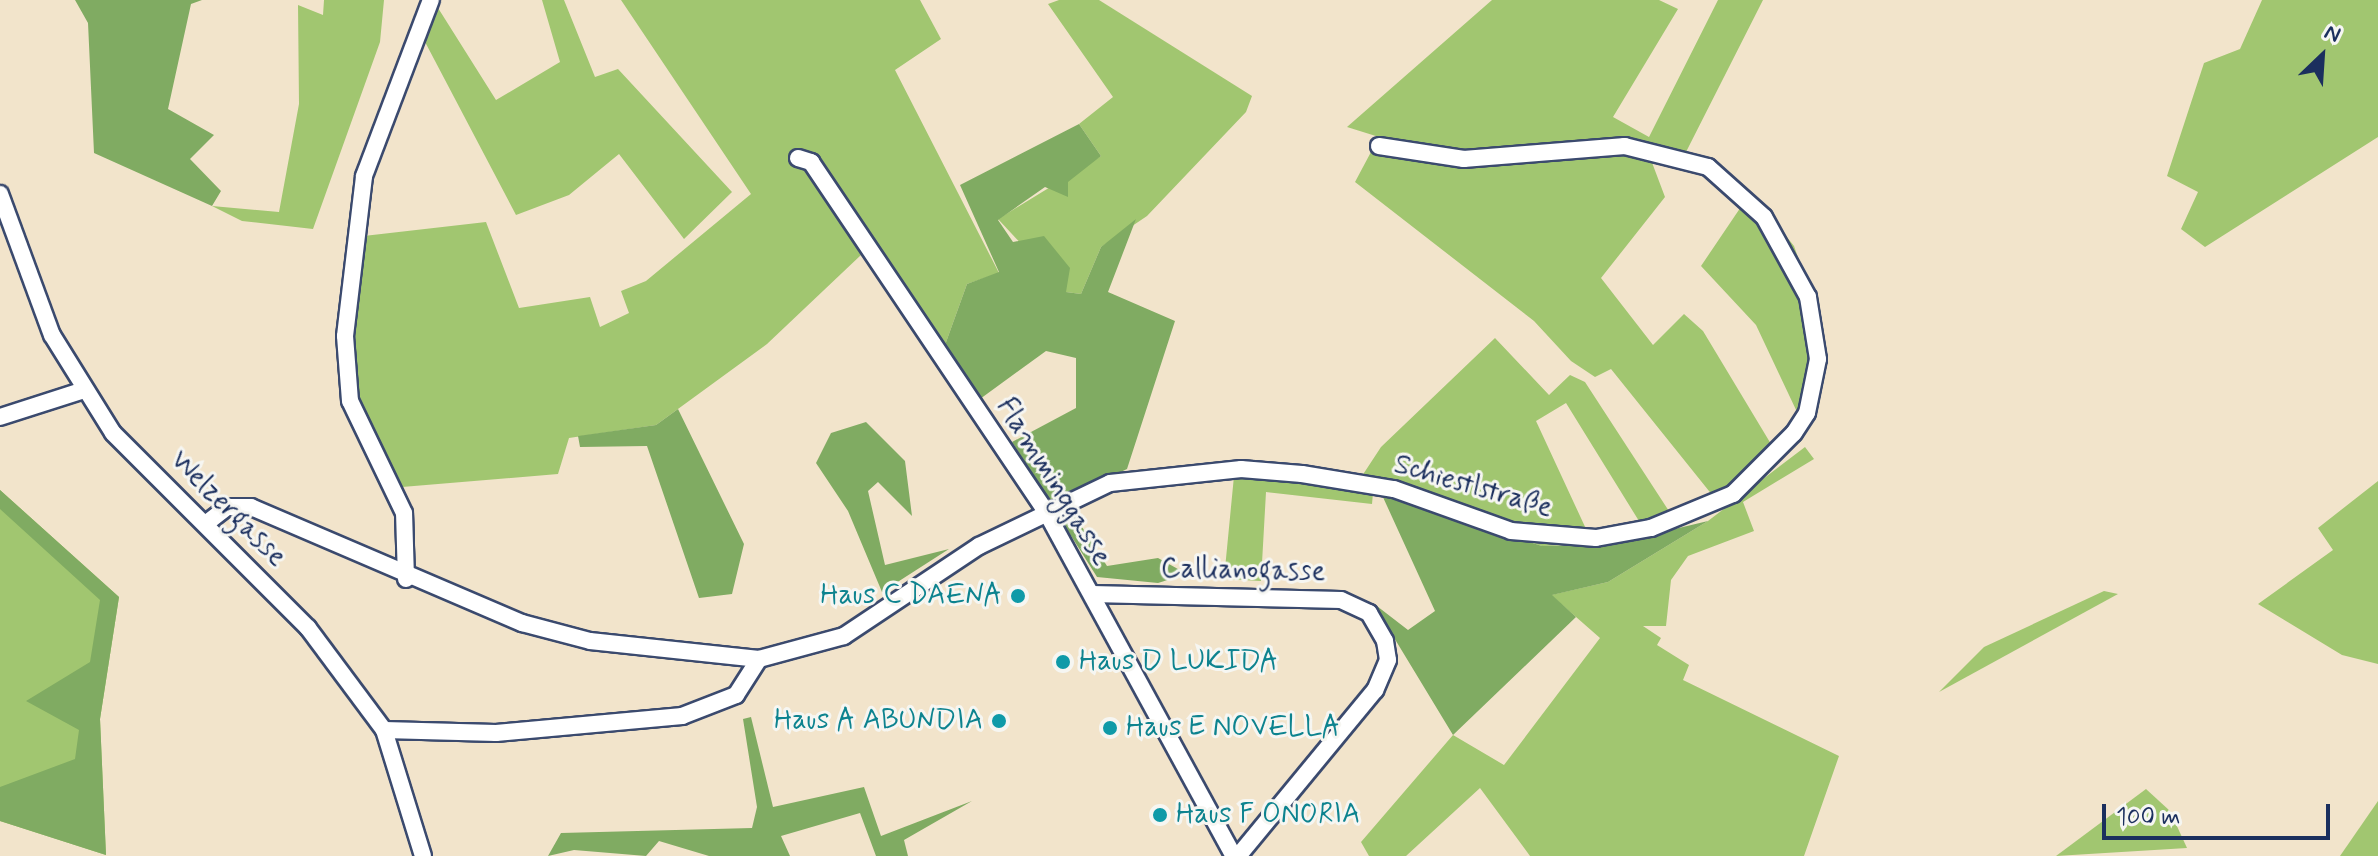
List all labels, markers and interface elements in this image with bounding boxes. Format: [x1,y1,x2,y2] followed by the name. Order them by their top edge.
[2282,16,2362,96] north arrow
[2320,18,2345,50] text: N
[988,392,1118,572] street label: Flamminggasse
[163,444,293,574] street label: Welzergasse
[1390,448,1556,526] street label: Schiestlstraße
[1161,553,1325,589] street label: Callianogasse
[818,579,1002,613] place label: Haus C DAENA
[1009,587,1027,605] marker: Haus C DAENA
[1079,645,1277,679] place label: Haus D LUKIDA
[1054,653,1072,671] marker: Haus D LUKIDA
[774,704,983,738] place label: Haus A ABUNDIA
[1126,711,1340,745] place label: Haus E NOVELLA
[990,712,1008,730] marker: Haus A ABUNDIA
[1101,719,1119,737] marker: Haus E NOVELLA
[2106,788,2334,838] scale bar
[1176,798,1360,832] place label: Haus F ONORIA
[2116,802,2180,833] text: 100 m
[1151,806,1169,824] marker: Haus F ONORIA

